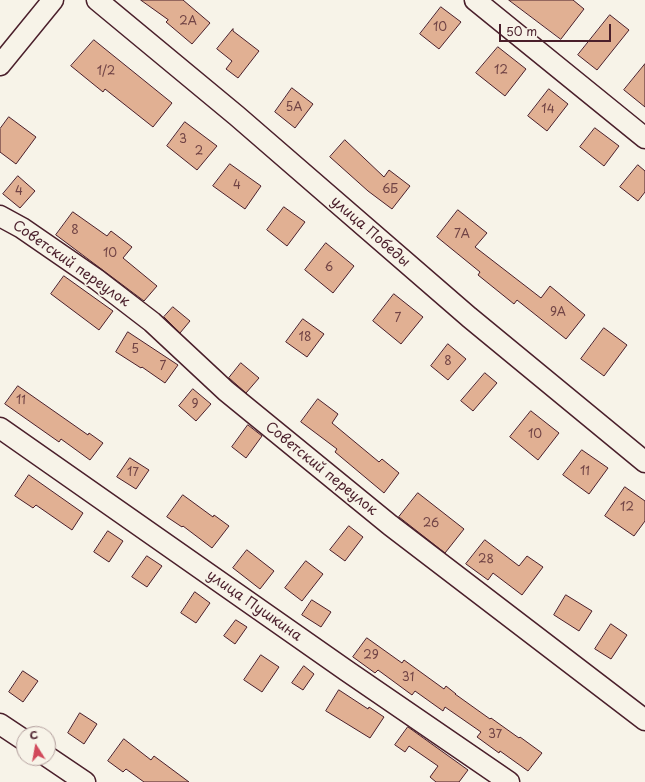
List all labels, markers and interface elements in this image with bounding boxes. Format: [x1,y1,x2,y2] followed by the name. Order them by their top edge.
[179,15,197,29] house number: 2А
[501,16,613,42] scale bar
[433,21,447,35] house number: 10
[506,22,537,40] text: 50 m
[494,64,508,78] house number: 12
[97,65,115,79] house number: 1/2
[286,101,302,115] house number: 5А
[541,103,555,117] house number: 14
[179,133,187,147] house number: 3
[195,145,203,159] house number: 2
[233,179,241,193] house number: 4
[382,183,398,197] house number: 6Б
[15,185,23,199] house number: 4
[327,193,413,271] street label: улица Победы
[9,217,133,311] street label: Советский переулок
[71,224,79,238] house number: 8
[454,228,470,242] house number: 7А
[103,247,117,261] house number: 10
[325,261,333,275] house number: 6
[550,306,566,320] house number: 9А
[395,312,401,326] house number: 7
[299,331,311,345] house number: 18
[131,343,139,357] house number: 5
[444,355,452,369] house number: 8
[160,360,166,374] house number: 7
[16,394,26,408] house number: 11
[191,398,199,412] house number: 9
[262,419,380,519] street label: Советский переулок
[528,428,542,442] house number: 10
[580,465,590,479] house number: 11
[127,466,139,480] house number: 17
[620,501,634,515] house number: 12
[423,517,439,531] house number: 26
[478,553,494,567] house number: 28
[203,567,305,645] street label: улица Пушкина
[363,649,379,663] house number: 29
[402,671,414,685] house number: 31
[16,726,56,766] north arrow
[28,726,39,744] text: С
[488,728,502,742] house number: 37

